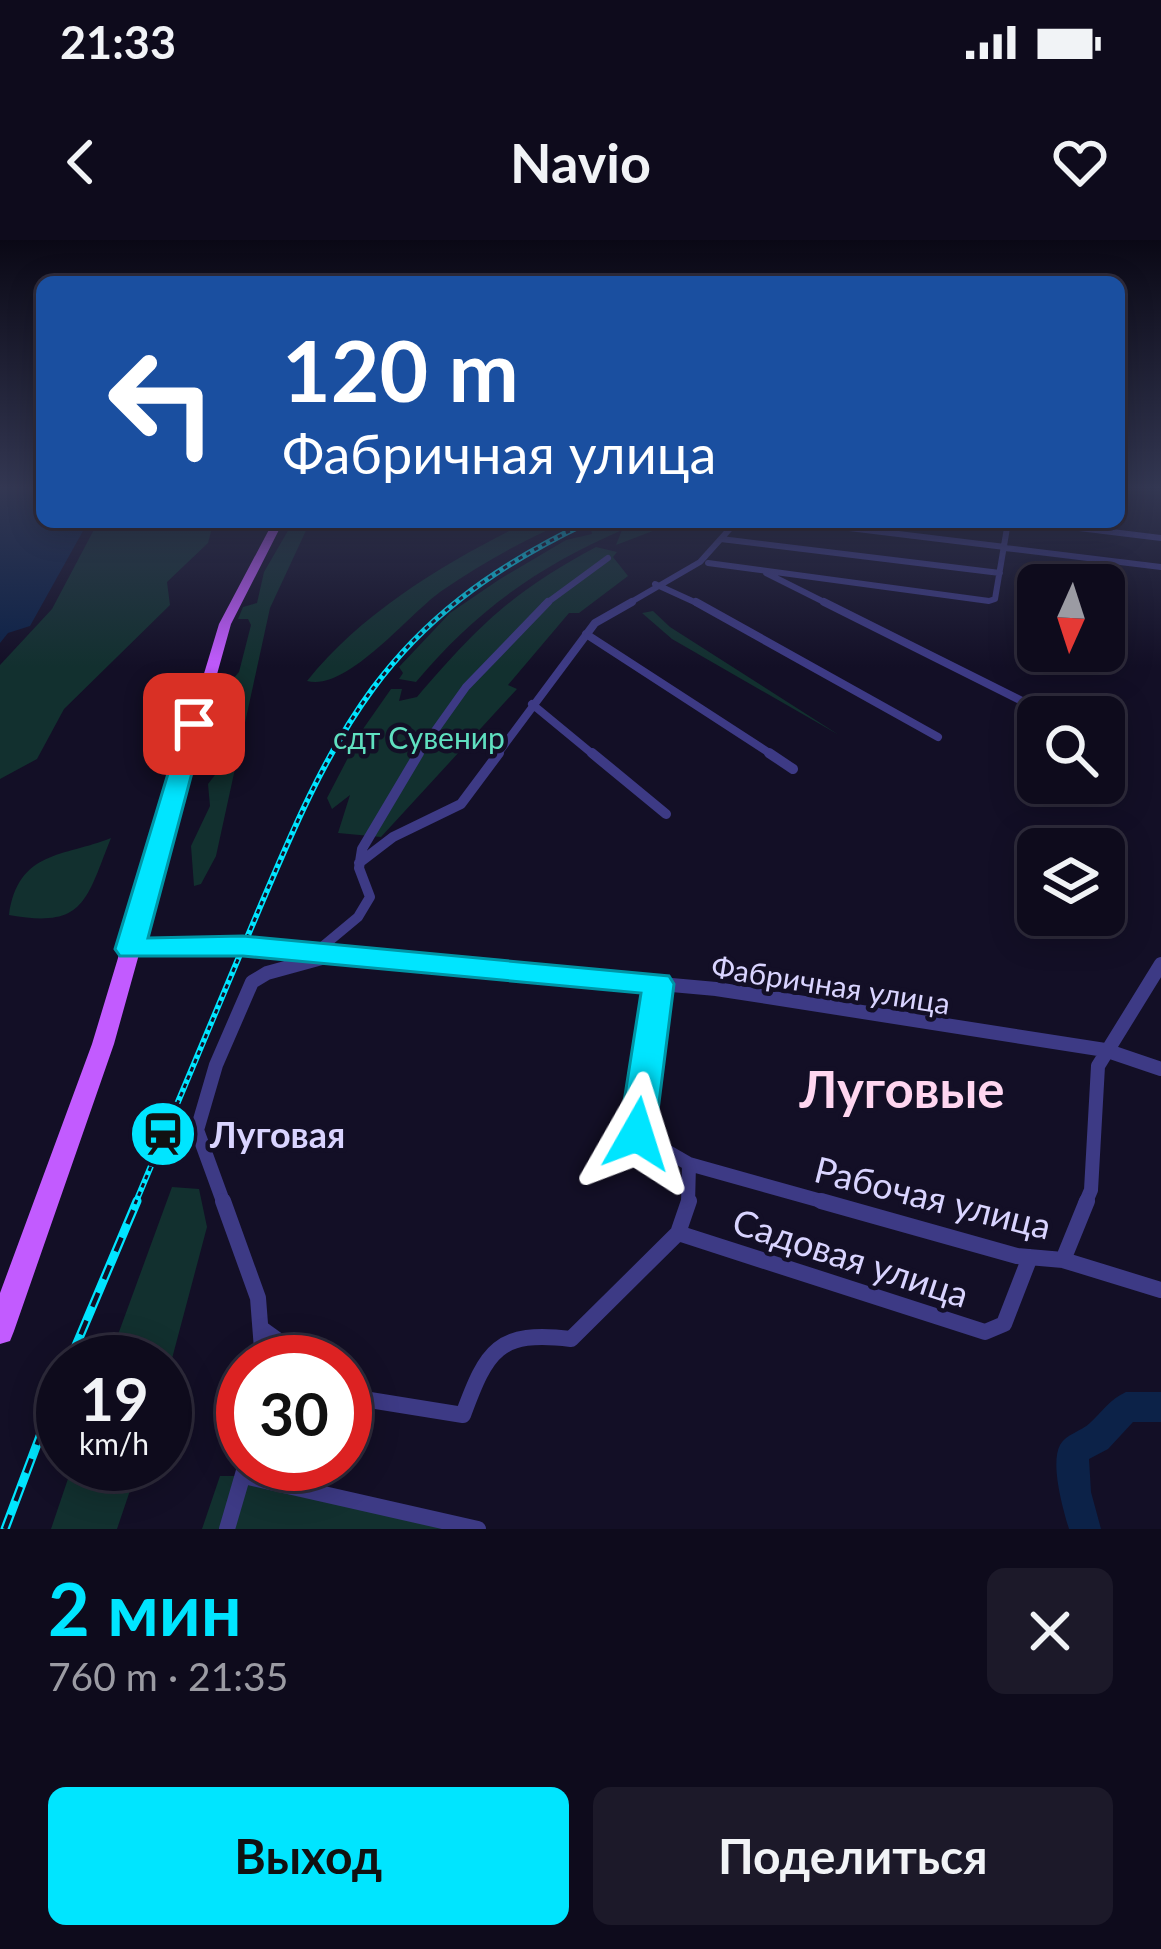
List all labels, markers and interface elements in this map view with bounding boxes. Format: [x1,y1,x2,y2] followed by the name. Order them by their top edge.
[60,15,176,69] text: 21:33
[48,129,114,195] icon: back
[1047,129,1113,195] icon: heart
[510,130,651,195] text: Navio
[282,319,519,420] text: 120 m
[84,324,240,480] icon: left
[282,421,716,486] text: Фабричная улица
[1017,564,1125,672] north arrow
[1017,564,1125,936] map controls
[143,673,245,775] pin
[161,691,227,757] icon: arrive
[1017,696,1125,804] button: search
[333,719,505,755] park label: сдт Сувенир
[1017,828,1125,936] button: layers
[709,947,953,1021] street label: Фабричная улица
[799,1058,1004,1119] district label: Луговые
[574,1071,700,1197] position arrow
[128,1099,198,1169] station icon: Луговая
[209,1112,345,1156] place label: Луговая
[810,1146,1056,1248] street label: Рабочая улица
[728,1198,974,1316] street label: Садовая улица
[216,1335,372,1491] speed limit sign: 30
[79,1362,149,1434] text: 19
[79,1425,149,1461] text: km/h
[48,1565,242,1651] text: 2 мин
[987,1568,1113,1694] button: close
[48,1653,288,1699] text: 760 m · 21:35
[48,1787,569,1925] button: Выход
[593,1787,1113,1925] button: Поделиться

